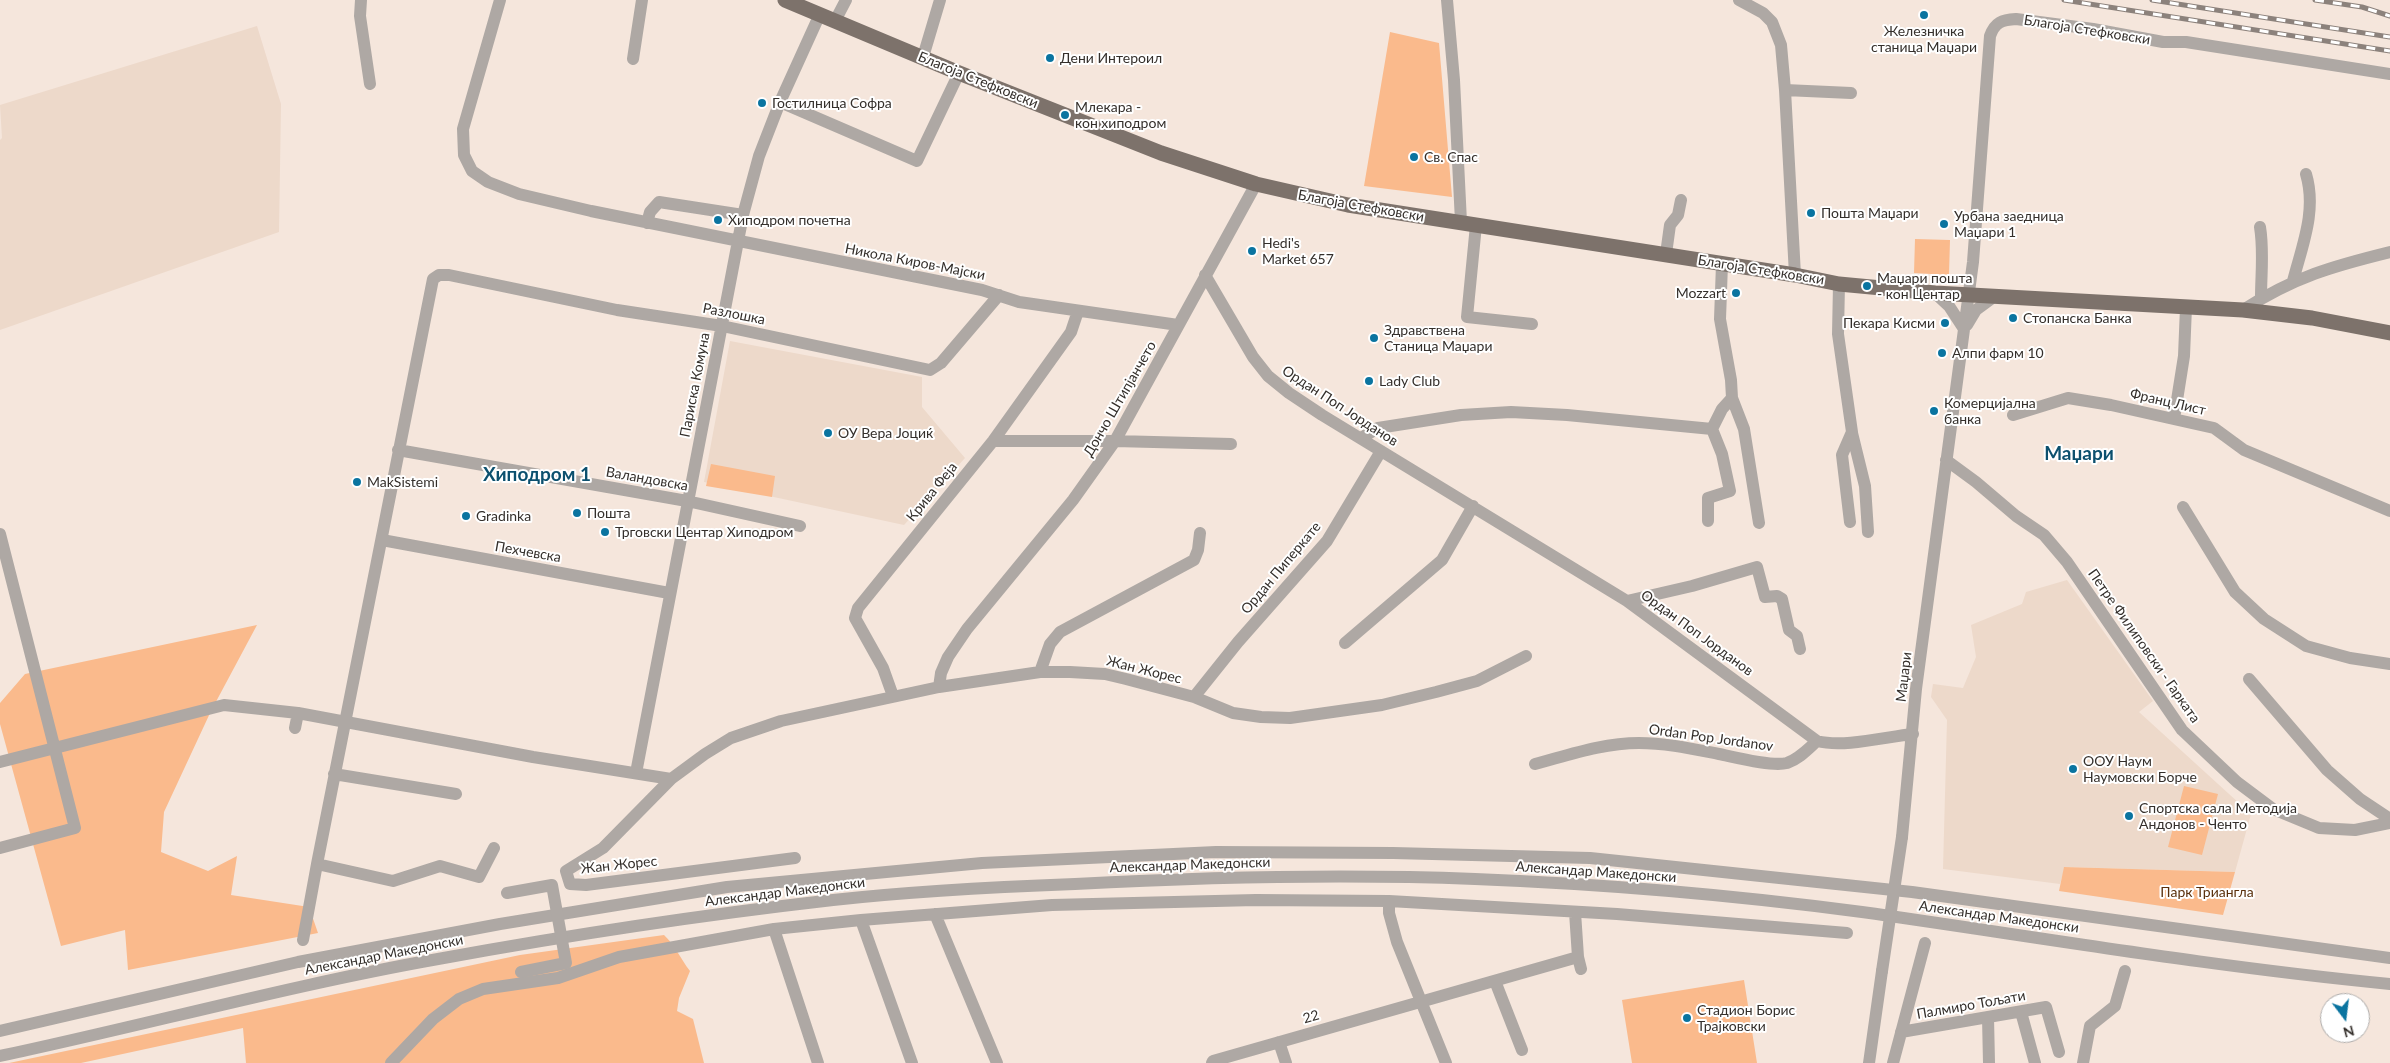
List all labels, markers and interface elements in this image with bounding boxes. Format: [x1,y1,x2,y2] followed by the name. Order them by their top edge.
[1918,9,1930,21] marker: Железничка станица Маџари
[2023,12,2151,48] street label: Благоја Стефковски
[1871,23,1977,56] place label: Железничка станица Маџари
[916,48,1040,112] street label: Благоја Стефковски
[1060,50,1162,66] place label: Дени Интероил
[1044,52,1056,64] marker: Дени Интероил
[772,95,892,111] place label: Гостилница Софра
[756,97,768,109] marker: Гостилница Софра
[1075,99,1166,132] place label: Млекара - кон хиподром
[1059,109,1071,121] marker: Млекара - кон хиподром
[1424,149,1478,165] place label: Св. Спас
[1408,151,1420,163] marker: Св. Спас
[1297,187,1425,225] street label: Благоја Стефковски
[1821,205,1919,221] place label: Пошта Маџари
[1805,207,1817,219] marker: Пошта Маџари
[1954,208,2064,240] place label: Урбана заедница Маџари 1
[728,212,851,228] place label: Хиподром почетна
[712,214,724,226] marker: Хиподром почетна
[1938,218,1950,230] marker: Урбана заедница Маџари 1
[1262,235,1334,268] place label: Hedi's Market 657
[843,240,987,284] street label: Никола Киров-Мајски
[1246,245,1258,257] marker: Hedi's Market 657
[1697,252,1825,288] street label: Благоја Стефковски
[1877,270,1972,302] place label: Маџари пошта - кон Центар
[1861,280,1873,292] marker: Маџари пошта - кон Центар
[1676,285,1726,301] place label: Mozzart
[1730,287,1742,299] marker: Mozzart
[701,300,767,328] street label: Разлошка
[2023,310,2132,326] place label: Стопанска Банка
[2007,312,2019,324] marker: Стопанска Банка
[1843,315,1935,331] place label: Пекара Кисми
[1939,317,1951,329] marker: Пекара Кисми
[1384,322,1492,354] place label: Здравствена Станица Маџари
[677,331,713,439] street label: Париска Комуна
[1368,332,1380,344] marker: Здравствена Станица Маџари
[1080,338,1160,460] street label: Дончо Штипјанчето
[1952,345,2044,361] place label: Алпи фарм 10
[1936,347,1948,359] marker: Алпи фарм 10
[1279,362,1401,450] street label: Ордан Поп Јорданов
[1379,373,1440,389] place label: Lady Club
[1363,375,1375,387] marker: Lady Club
[2128,385,2208,419] street label: Франц Лист
[1944,395,2036,428] place label: Комерцијална банка
[1928,405,1940,417] marker: Комерцијална банка
[838,425,933,441] place label: ОУ Вера Јоциќ
[822,427,834,439] marker: ОУ Вера Јоциќ
[2044,443,2114,465] district label: Маџари
[903,459,961,525] street label: Крива Феја
[483,464,591,486] district label: Хиподром 1
[605,464,689,494] street label: Валандовска
[367,474,438,490] place label: MakSistemi
[351,476,363,488] marker: MakSistemi
[587,505,630,521] place label: Пошта
[571,507,583,519] marker: Пошта
[476,508,531,524] place label: Gradinka
[460,510,472,522] marker: Gradinka
[1238,518,1324,618] street label: Ордан Пиперкате
[615,524,793,540] place label: Трговски Центар Хиподром
[599,526,611,538] marker: Трговски Центар Хиподром
[494,538,562,566] street label: Пехчевска
[2084,566,2204,726] street label: Петре Филиповски - Гарката
[1638,587,1756,679] street label: Ордан Поп Јорданов
[1893,651,1915,703] street label: Маџари
[1105,653,1183,687] street label: Жан Жорес
[1648,721,1774,755] street label: Ordan Pop Jordanov
[2083,753,2197,786] place label: ООУ Наум Наумовски Борче
[2067,763,2079,775] marker: ООУ Наум Наумовски Борче
[2139,800,2297,832] place label: Спортска сала Методија Андонов - Ченто
[2123,810,2135,822] marker: Спортска сала Методија Андонов - Ченто
[580,853,658,877] street label: Жан Жорес
[1109,854,1271,876] street label: Александар Македонски
[1515,858,1677,886] street label: Александар Македонски
[704,874,866,910] street label: Александар Македонски
[2160,884,2254,900] park label: Парк Триангла
[1918,897,2080,937] street label: Александар Македонски
[303,931,465,979] street label: Александар Македонски
[1915,987,2027,1023] street label: Палмиро Тољати
[2320,993,2370,1043] north arrow
[1697,1002,1795,1034] place label: Стадион Борис Трајковски
[1301,1007,1321,1027] street label: 22
[1681,1012,1693,1024] marker: Стадион Борис Трајковски
[2341,1022,2356,1042] text: N

